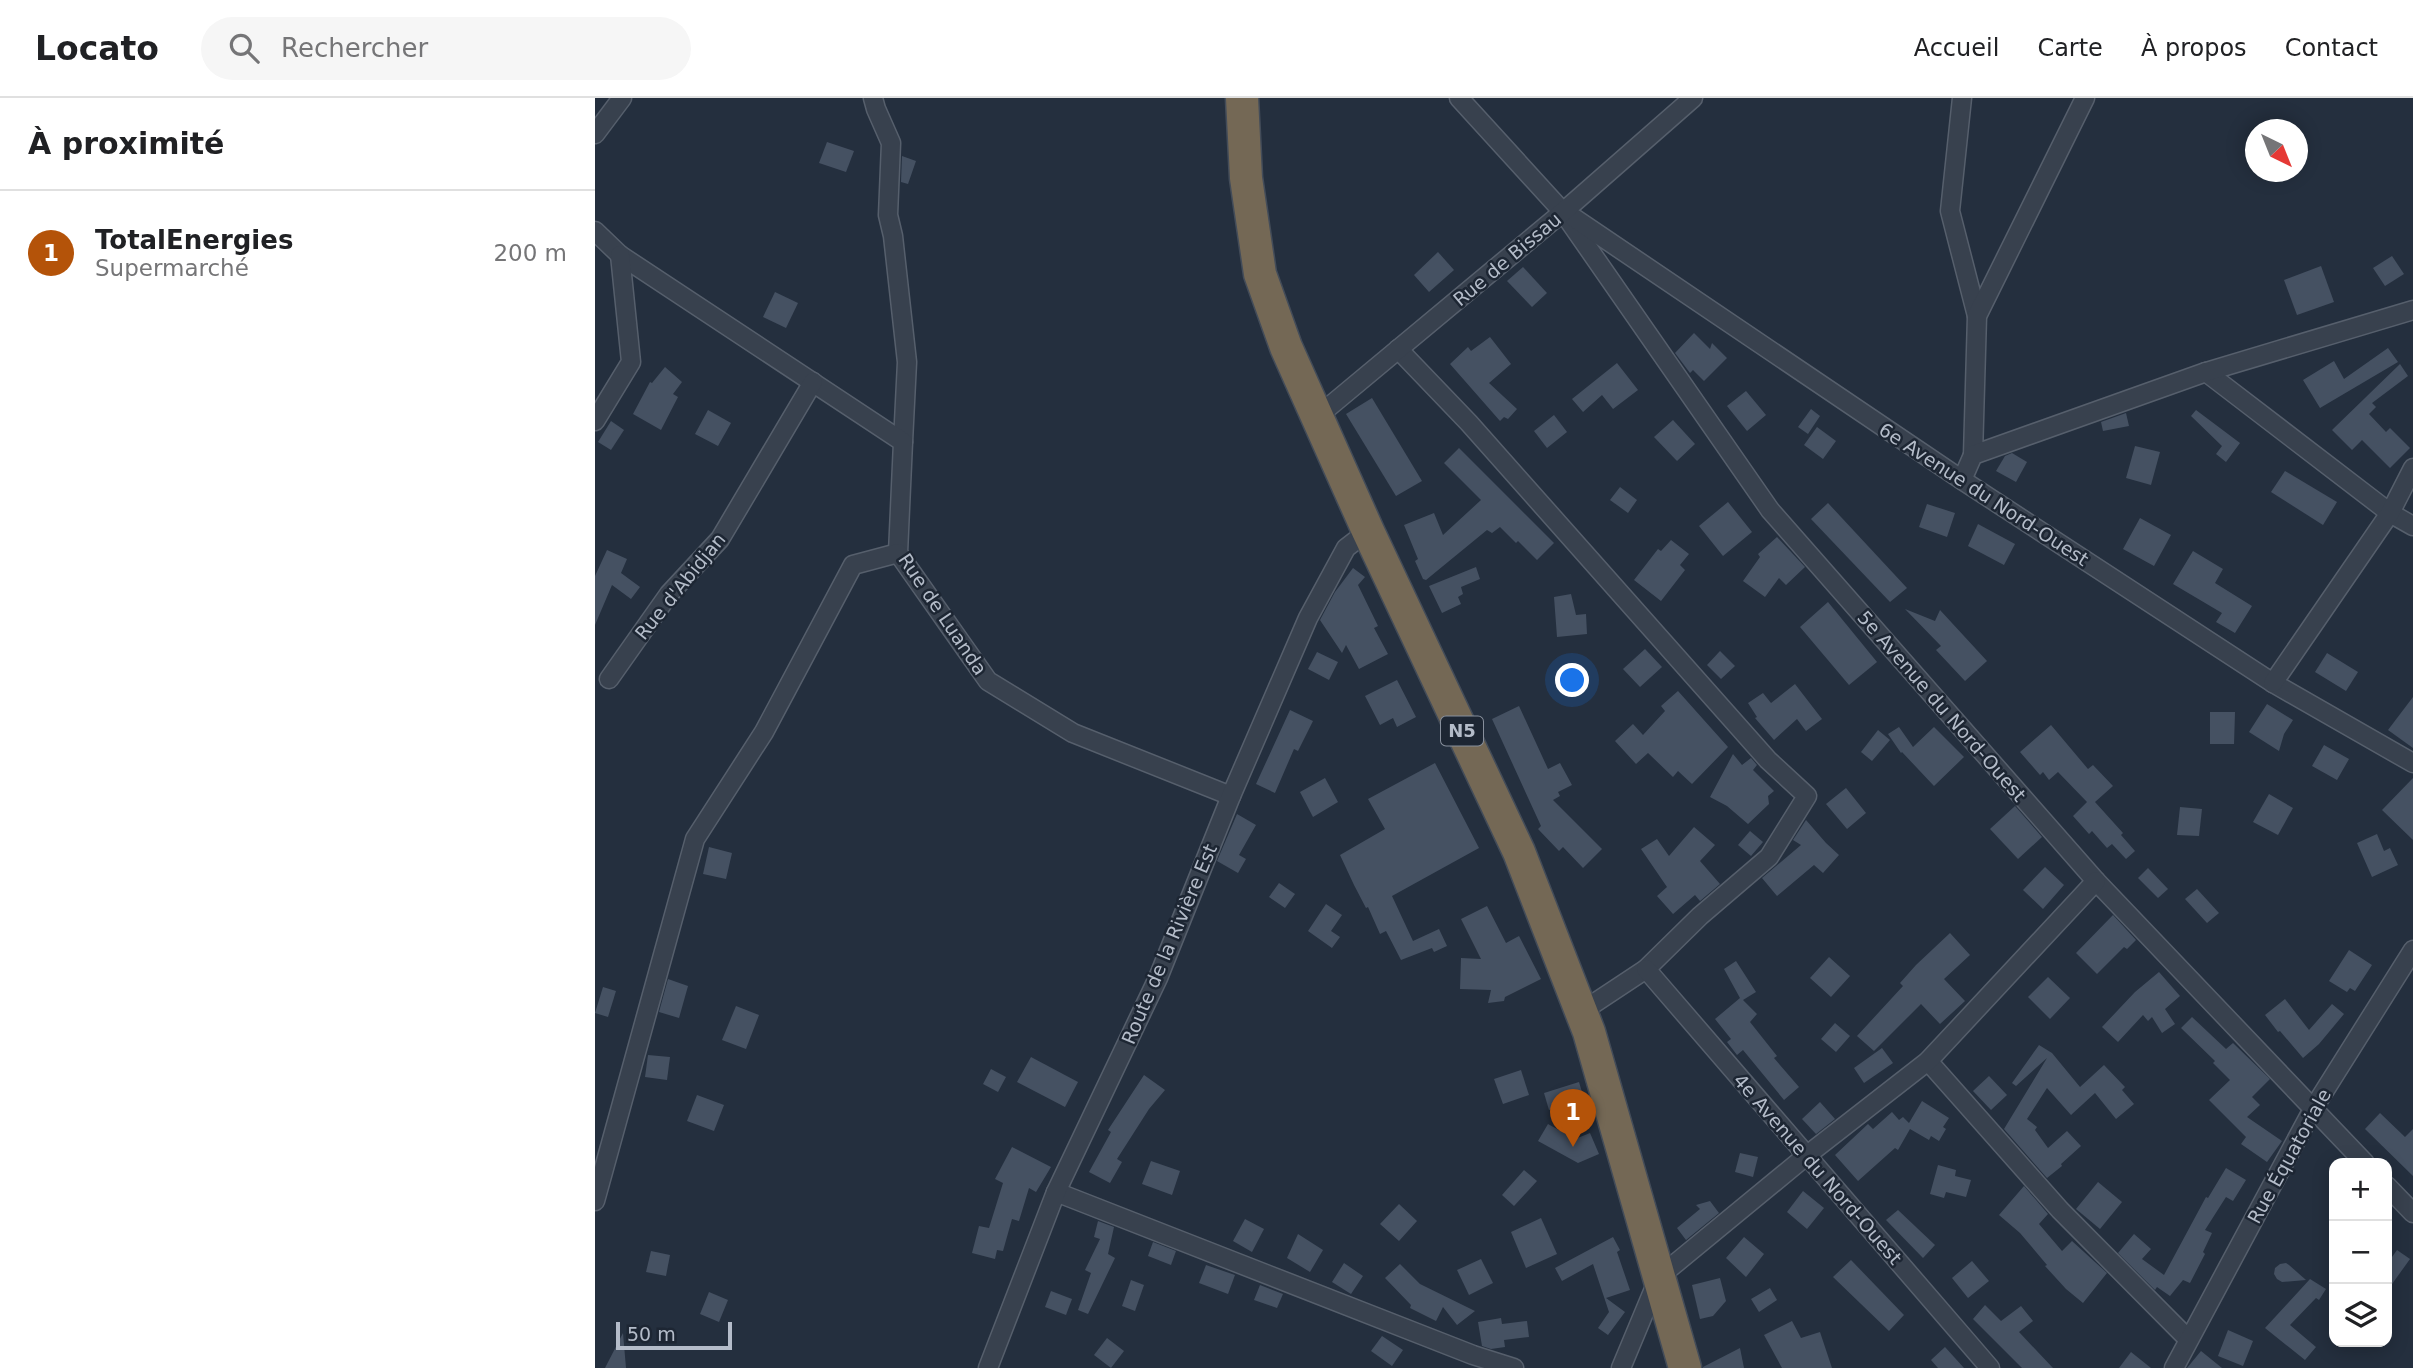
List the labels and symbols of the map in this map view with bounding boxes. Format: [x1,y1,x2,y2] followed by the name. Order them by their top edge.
[2245,119,2308,182] north arrow
[1449,208,1565,310] street label: Rue de Bissau
[1875,418,2093,570] street label: 6e Avenue du Nord-Ouest
[630,528,730,644] street label: Rue d'Abidjan
[894,549,992,679] street label: Rue de Luanda
[1853,606,2031,806] street label: 5e Avenue du Nord-Ouest
[1555,663,1589,697] your location
[1441,716,1483,746] road number: N5
[1117,841,1221,1047] street label: Route de la Rivière Est
[1729,1069,1907,1269] street label: 4e Avenue du Nord-Ouest
[2243,1085,2335,1227] street label: Rue Équatoriale
[1550,1089,1596,1147] pin: 1
[616,1319,731,1351] scale bar

